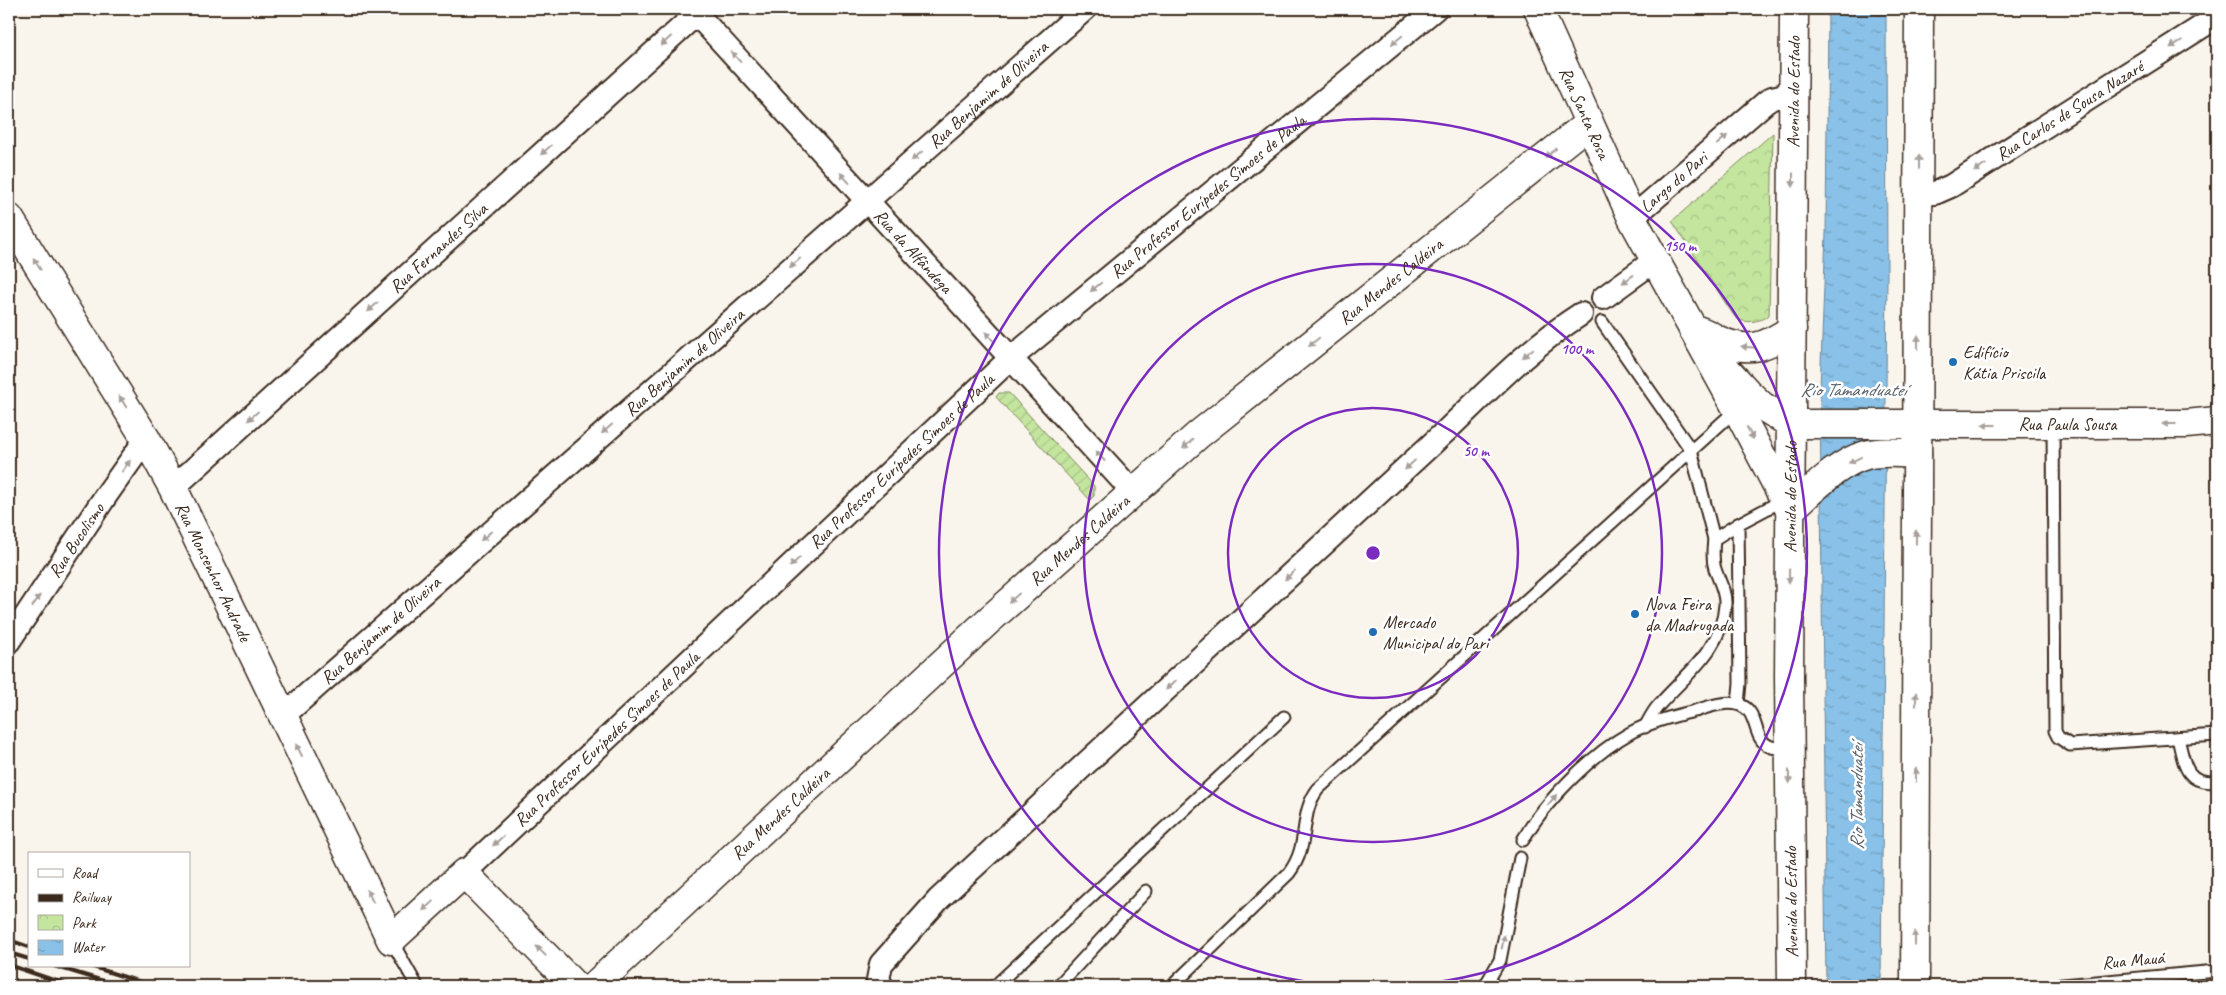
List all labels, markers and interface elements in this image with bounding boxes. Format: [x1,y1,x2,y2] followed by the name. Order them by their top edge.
[1391,34,1404,45] one-way arrow
[661,35,673,47] one-way arrow
[924,35,1053,153] street label: Rua Benjamim de Oliveira
[1782,35,1805,148] street label: Avenida do Estado
[2169,39,2183,48] one-way arrow
[730,52,742,64] one-way arrow
[1992,54,2150,166] street label: Rua Carlos de Sousa Nazaré
[1555,64,1616,164] street label: Rua Santa Rosa
[1106,108,1311,283] street label: Rua Professor Eurípedes Simoes de Paula
[1715,134,1727,146] one-way arrow
[539,145,552,156] one-way arrow
[1635,145,1714,217] street label: Largo do Pari
[1544,148,1557,158] one-way arrow
[911,150,923,162] one-way arrow
[1915,154,1923,170] one-way arrow
[1973,163,1986,172] one-way arrow
[839,172,851,184] one-way arrow
[1789,172,1797,188] one-way arrow
[385,197,493,298] street label: Rua Fernandes Silva
[869,205,958,299] street label: Rua da Alfândega
[1334,232,1448,329] street label: Rua Mendes Caldeira
[1664,237,1698,256] text: 150 m
[32,257,42,271] one-way arrow
[789,257,801,269] one-way arrow
[1622,274,1635,285] one-way arrow
[1090,282,1103,293] one-way arrow
[368,301,380,313] one-way arrow
[620,303,750,421] street label: Rua Benjamim de Oliveira
[984,331,996,343] one-way arrow
[1914,334,1922,350] one-way arrow
[1308,336,1321,347] one-way arrow
[1561,340,1595,359] text: 100 m
[1963,341,2047,384] place label: Edifício Kátia Priscila
[1740,343,1756,351] one-way arrow
[1522,348,1535,359] one-way arrow
[1947,356,1959,368] marker: Edifício Kátia Priscila
[804,368,1000,553] street label: Rua Professor Eurípedes Simoes de Paula
[1800,378,1912,402] water label: Rio Tamanduateí
[118,395,128,409] one-way arrow
[247,410,259,422] one-way arrow
[2018,413,2118,435] street label: Rua Paula Sousa
[2160,420,2176,428] one-way arrow
[1980,421,1996,429] one-way arrow
[601,423,614,434] one-way arrow
[1746,426,1754,441] one-way arrow
[1182,438,1194,450] one-way arrow
[1779,440,1802,553] street label: Avenida do Estado
[1463,442,1490,461] text: 50 m
[1094,451,1106,463] one-way arrow
[1848,457,1862,465] one-way arrow
[121,459,131,473] one-way arrow
[1404,459,1416,471] one-way arrow
[1025,489,1135,590] street label: Rua Mendes Caldeira
[43,497,110,582] street label: Rua Bucolismo
[170,499,257,646] street label: Rua Monsenhor Andrade
[1912,529,1920,545] one-way arrow
[480,530,492,542] one-way arrow
[1364,544,1382,562] centre of rings
[789,556,801,568] one-way arrow
[1785,568,1793,584] one-way arrow
[1285,569,1297,581] one-way arrow
[316,571,446,689] street label: Rua Benjamim de Oliveira
[1008,592,1020,604] one-way arrow
[1645,593,1735,636] place label: Nova Feira da Madrugada
[31,594,40,608] one-way arrow
[1629,608,1641,620] marker: Nova Feira da Madrugada
[1383,611,1491,654] place label: Mercado Municipal do Pari
[1367,626,1379,638] marker: Mercado Municipal do Pari
[509,645,705,831] street label: Rua Professor Eurípedes Simoes de Paula
[1165,679,1177,691] one-way arrow
[1912,691,1920,707] one-way arrow
[1845,738,1869,850] water label: Rio Tamanduateí
[295,742,303,757] one-way arrow
[726,761,836,864] street label: Rua Mendes Caldeira
[1912,767,1920,783] one-way arrow
[1785,769,1793,785] one-way arrow
[1546,794,1557,807] one-way arrow
[493,835,505,847] one-way arrow
[1779,845,1803,958] street label: Avenida do Estado
[28,852,190,968] legend
[72,864,99,883] text: Road
[72,888,113,907] text: Railway
[366,889,374,903] one-way arrow
[423,900,435,912] one-way arrow
[72,914,97,933] text: Park
[1911,929,1919,945] one-way arrow
[1500,933,1508,949] one-way arrow
[72,938,106,957] text: Water
[535,946,547,958] one-way arrow
[2101,946,2167,974] street label: Rua Mauá

